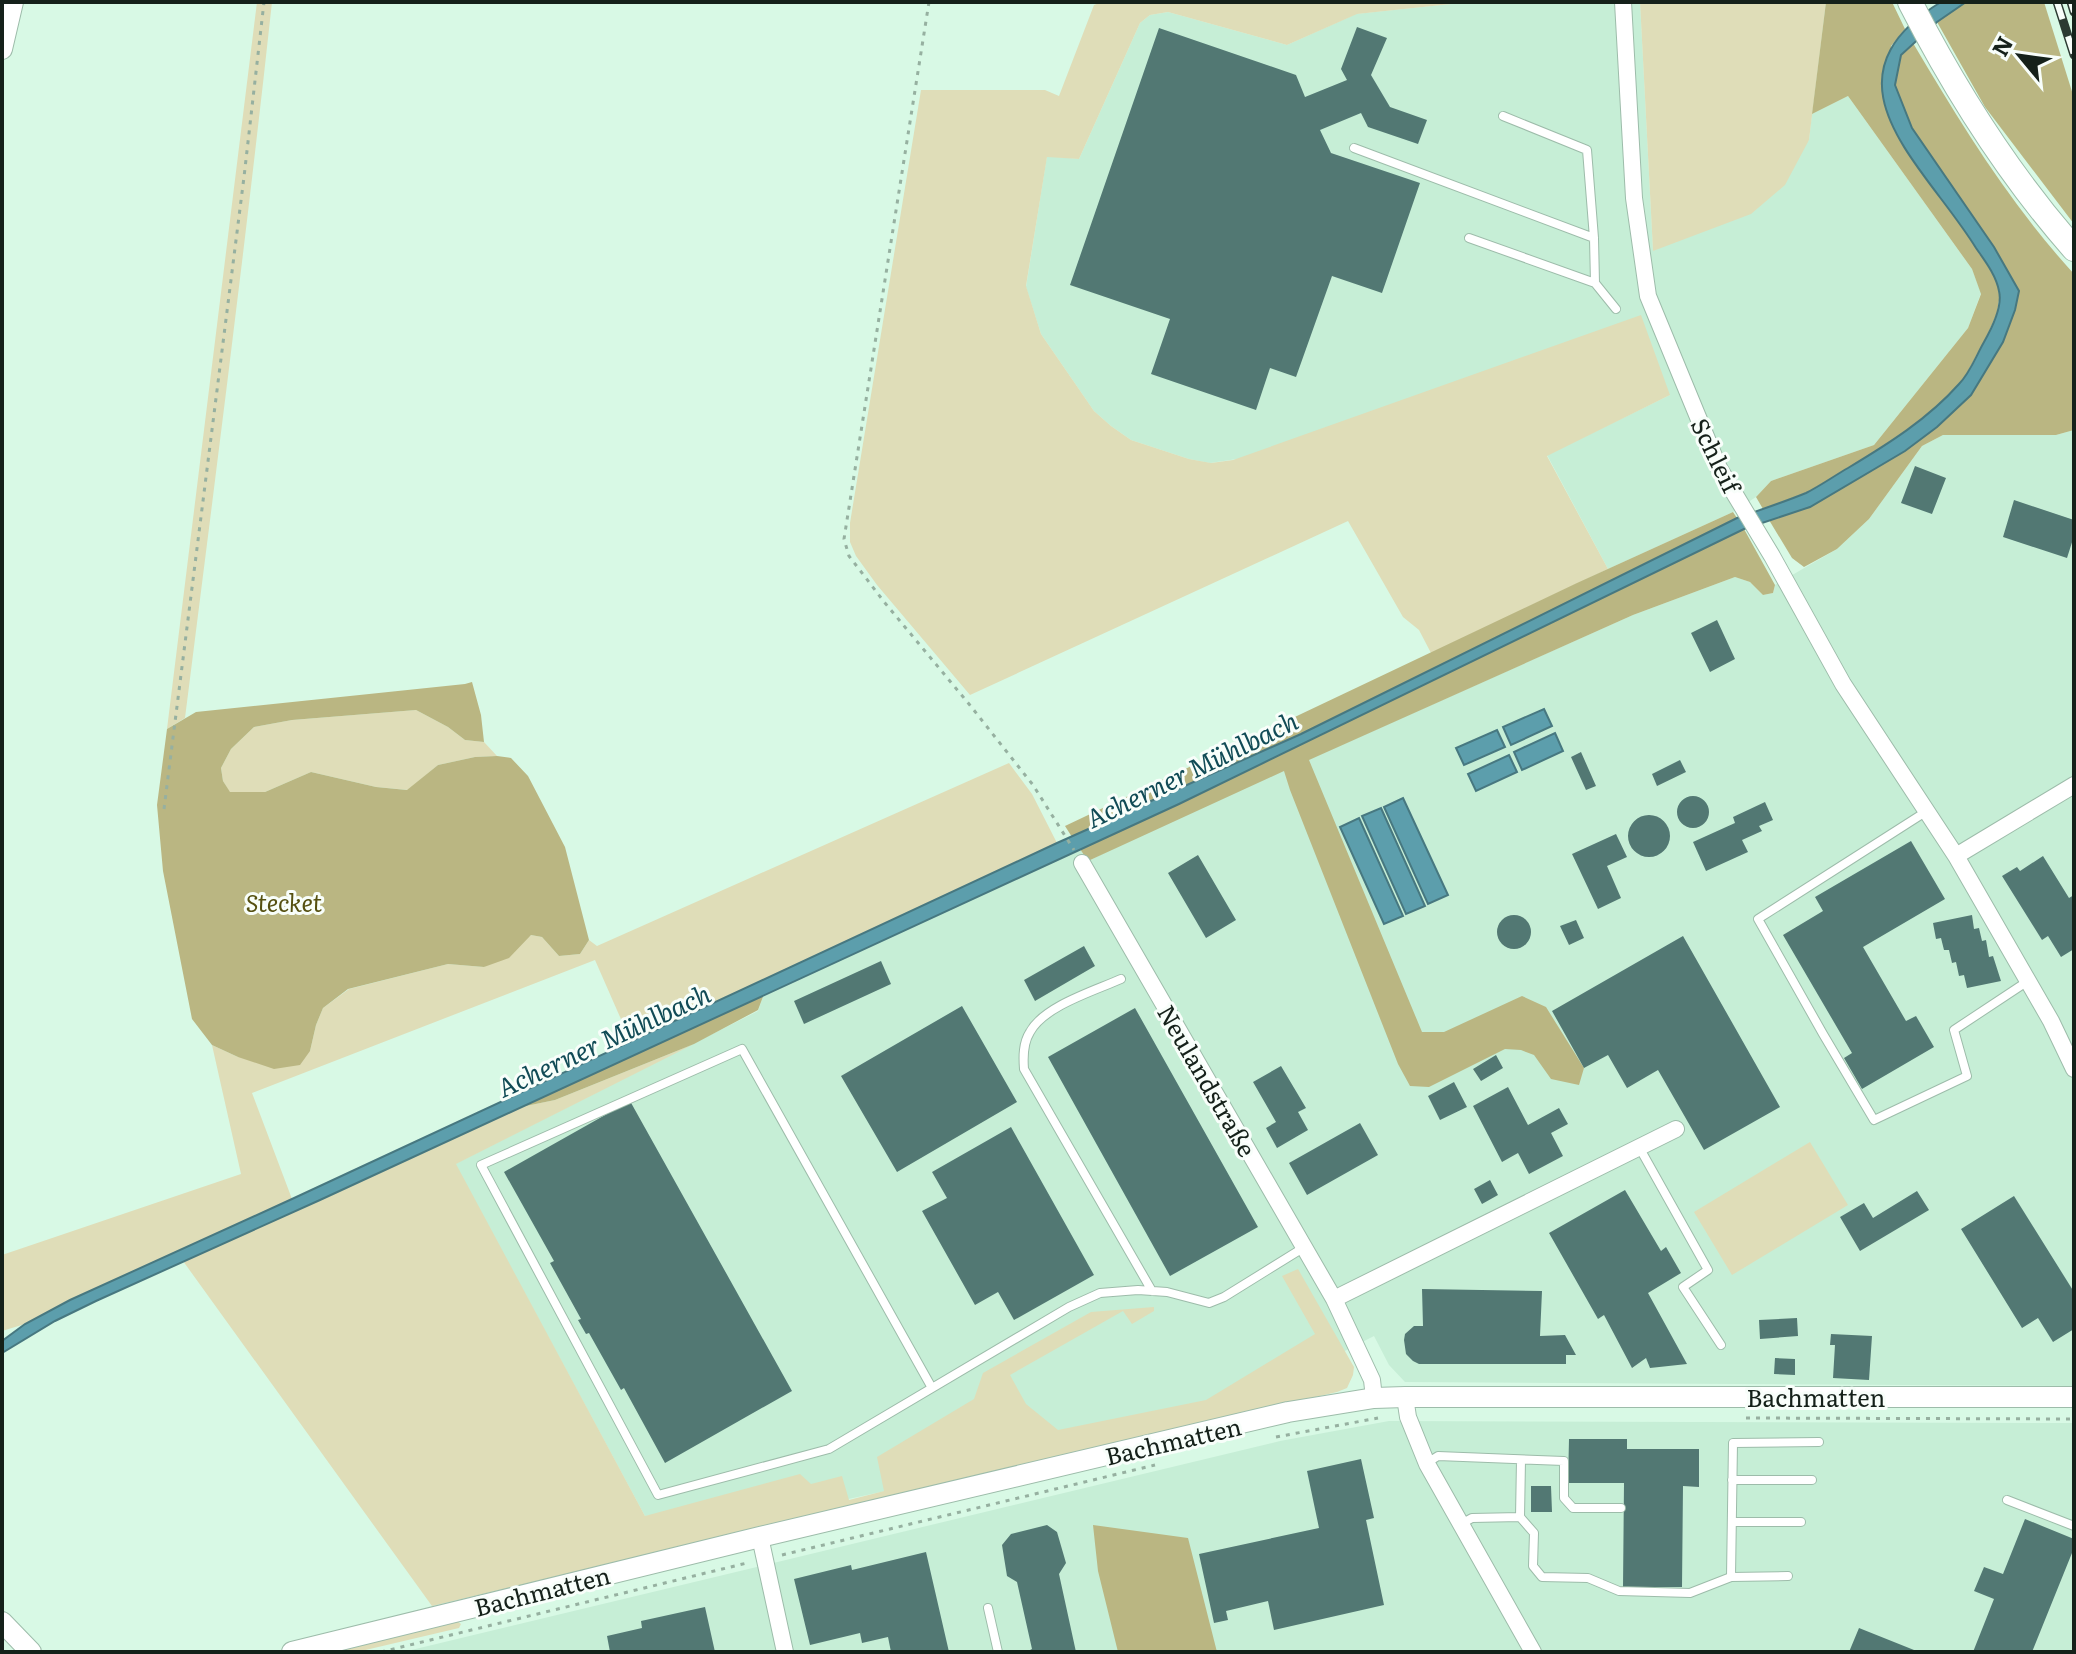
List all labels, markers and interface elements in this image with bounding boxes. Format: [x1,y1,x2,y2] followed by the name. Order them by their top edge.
[1980,16,2060,96] north arrow
[1982,30,2020,62] text: N
[1684,412,1751,500] street label: Schleif
[1078,700,1304,836] water label: Acherner Mühlbach
[246,884,323,919] park label: Stecket
[490,972,716,1106] water label: Acherner Mühlbach
[1150,997,1266,1163] street label: Neulandstraße
[1747,1379,1886,1414] street label: Bachmatten
[1101,1407,1245,1473] street label: Bachmatten
[470,1556,614,1624] street label: Bachmatten

